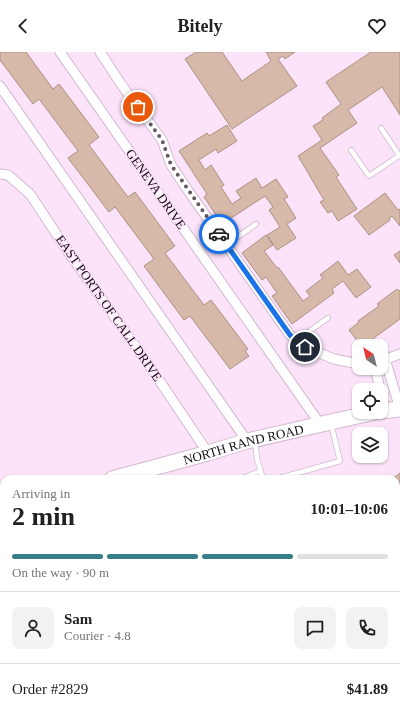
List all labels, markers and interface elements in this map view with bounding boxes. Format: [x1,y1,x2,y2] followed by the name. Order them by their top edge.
[12,15,34,37] icon: back
[366,15,388,37] icon: heart
[178,16,223,36] text: Bitely
[121,90,155,124] pin
[127,96,149,118] icon: bag
[123,146,189,232] street label: GENEVA DRIVE
[199,214,239,254] courier
[208,223,230,245] icon: car
[53,232,165,384] street label: EAST PORTS OF CALL DRIVE
[288,330,322,364] pin
[294,336,316,358] icon: home
[352,339,388,375] north arrow
[352,339,388,463] map controls
[352,383,388,419] button: locate
[181,421,305,467] street label: NORTH RAND ROAD
[352,427,388,463] button: layers
[12,486,70,501] text: Arriving in
[311,501,388,517] text: 10:01–10:06
[12,502,75,531] text: 2 min
[12,565,109,580] text: On the way · 90 m
[12,607,54,649] button: person
[294,607,336,649] button: chat
[346,607,388,649] button: phone
[64,611,92,627] text: Sam
[64,628,131,643] text: Courier · 4.8
[12,681,88,697] text: Order #2829
[347,681,388,697] text: $41.89

